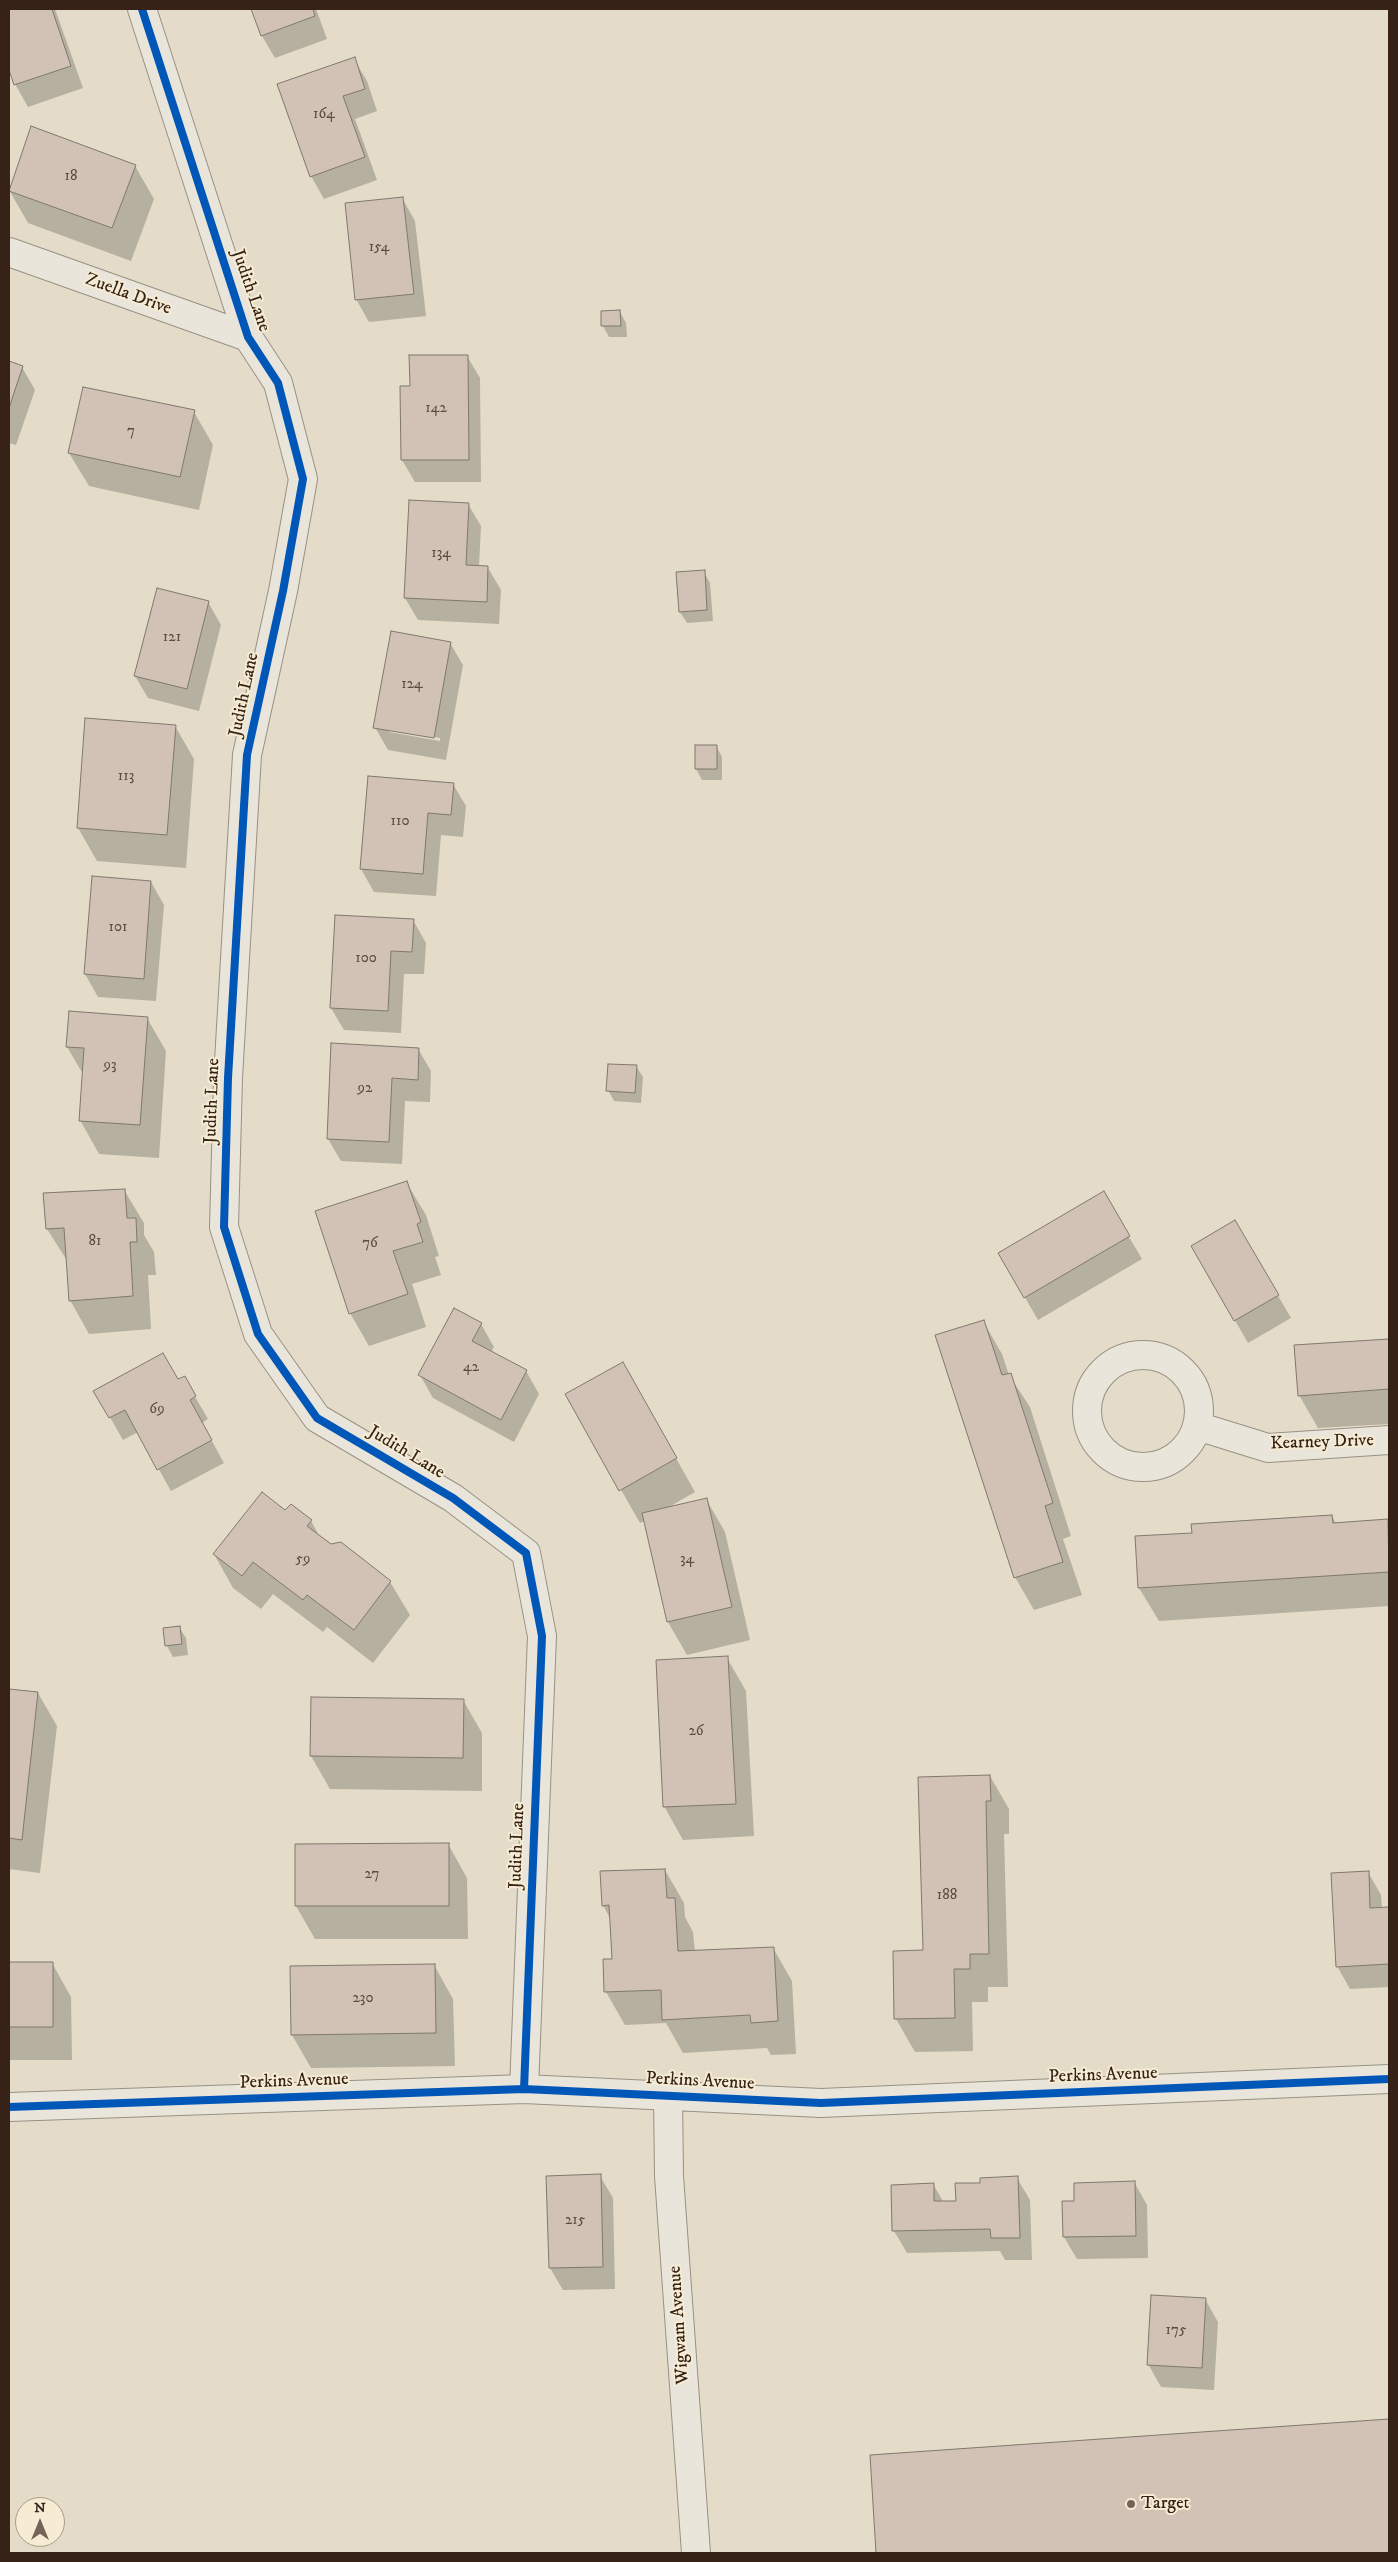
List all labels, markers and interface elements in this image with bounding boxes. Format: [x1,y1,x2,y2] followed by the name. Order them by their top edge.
[313,106,335,124] house number: 164
[64,168,78,186] house number: 18
[369,239,389,257] house number: 154
[226,247,274,335] street label: Judith Lane
[82,269,174,321] street label: Zuella Drive
[425,400,447,418] house number: 142
[127,423,135,441] house number: 7
[431,545,451,563] house number: 134
[163,629,181,647] house number: 121
[226,651,264,739] street label: Judith Lane
[401,676,423,694] house number: 124
[118,768,134,786] house number: 113
[390,813,410,831] house number: 110
[109,919,127,937] house number: 101
[355,950,377,968] house number: 100
[103,1057,117,1075] house number: 93
[201,1058,225,1144] street label: Judith Lane
[358,1080,372,1098] house number: 92
[88,1233,102,1251] house number: 81
[362,1235,378,1253] house number: 76
[463,1359,479,1377] house number: 42
[149,1401,165,1419] house number: 69
[364,1422,448,1484] street label: Judith Lane
[1270,1430,1374,1456] street label: Kearney Drive
[296,1551,310,1569] house number: 59
[680,1551,694,1569] house number: 34
[688,1723,704,1741] house number: 26
[506,1803,530,1889] street label: Judith Lane
[365,1866,379,1884] house number: 27
[937,1887,957,1905] house number: 188
[352,1990,374,2008] house number: 230
[1048,2063,1158,2089] street label: Perkins Avenue
[645,2068,755,2096] street label: Perkins Avenue
[239,2069,349,2095] street label: Perkins Avenue
[565,2212,585,2230] house number: 215
[665,2265,695,2385] street label: Wigwam Avenue
[1166,2322,1186,2340] house number: 175
[1141,2493,1189,2515] place label: Target
[15,2497,65,2547] north arrow
[1125,2498,1137,2510] marker: Target
[34,2499,46,2517] text: N

